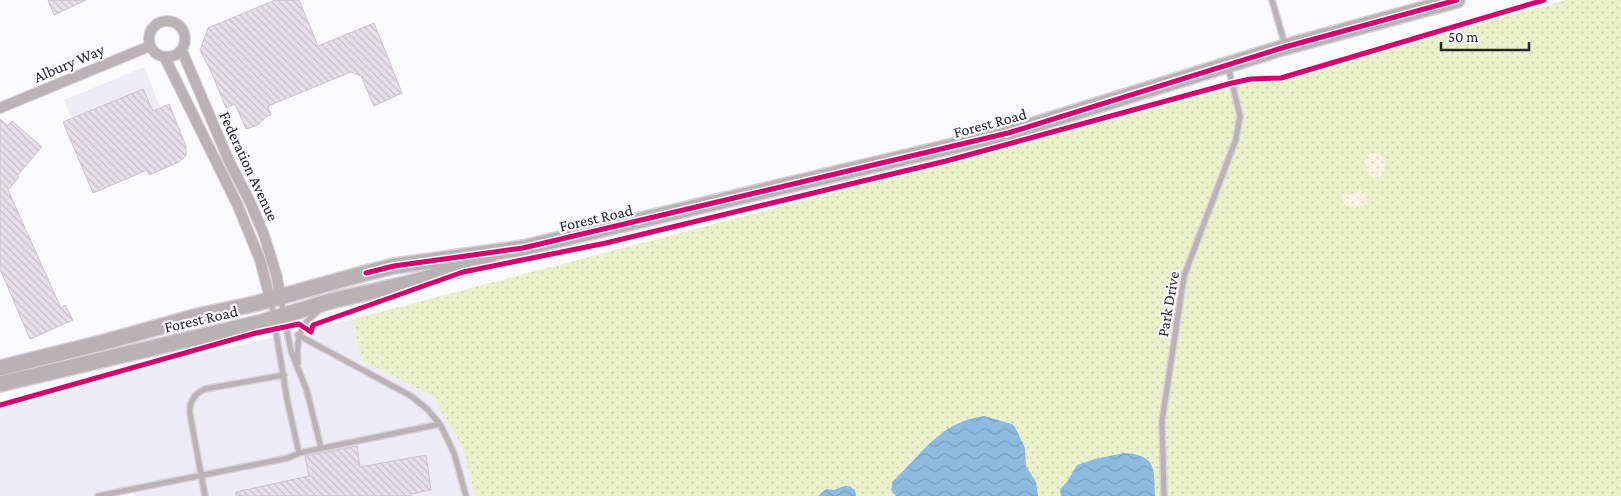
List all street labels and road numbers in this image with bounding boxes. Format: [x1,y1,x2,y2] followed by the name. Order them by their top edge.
[31,40,108,86] street label: Albury Way
[952,105,1029,141] street label: Forest Road
[216,109,282,223] street label: Federation Avenue
[558,201,635,235] street label: Forest Road
[1154,270,1182,338] street label: Park Drive
[163,302,240,336] street label: Forest Road

